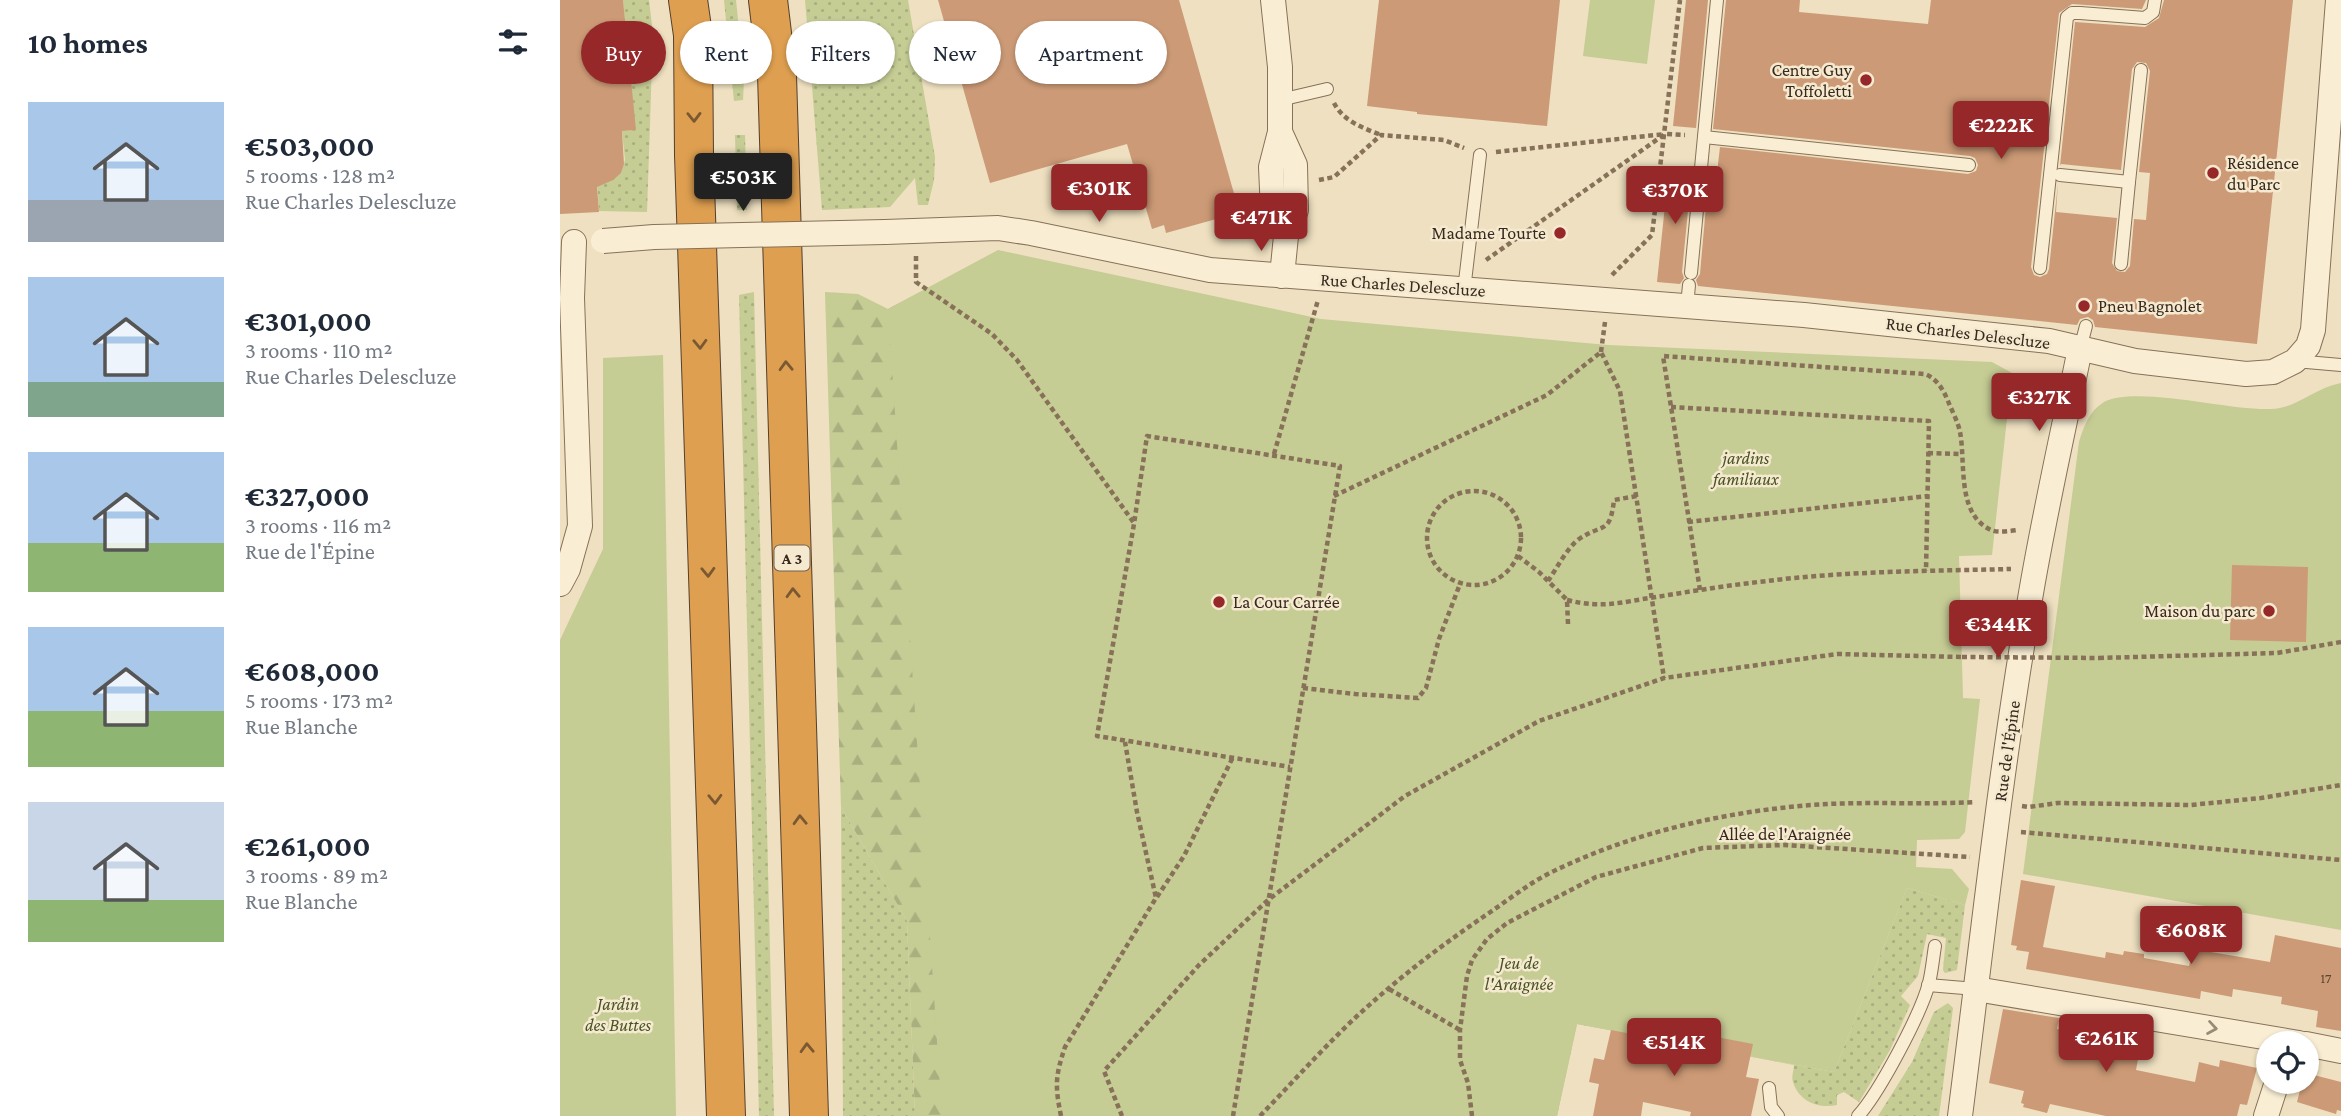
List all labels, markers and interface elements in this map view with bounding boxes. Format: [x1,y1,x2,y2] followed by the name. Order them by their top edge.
[581,21,666,84] chip: Buy
[680,21,772,84] chip: Rent
[786,21,895,84] chip: Filters
[909,21,1001,84] chip: New
[1015,21,1167,84] chip: Apartment
[494,23,532,61] icon: filters
[28,26,148,59] text: 10 homes
[1771,60,1853,101] place label: Centre Guy Toffoletti
[1858,72,1874,88] marker: Centre Guy Toffoletti
[1952,102,2050,161] pin: €222K
[1969,111,2033,137] text: €222K
[686,112,702,123] one-way arrow
[245,129,374,162] text: €503,000
[84,130,168,214] icon: home
[2227,153,2299,194] place label: Résidence du Parc
[694,154,792,213] pin: €503K
[245,162,395,188] text: 5 rooms · 128 m²
[710,163,776,189] text: €503K
[1050,164,1148,224] pin: €301K
[2205,165,2221,181] marker: Résidence du Parc
[1626,166,1724,226] pin: €370K
[1067,174,1131,200] text: €301K
[1642,176,1708,202] text: €370K
[245,188,456,214] text: Rue Charles Delescluze
[1212,194,1310,253] pin: €471K
[1230,203,1292,229] text: €471K
[1431,223,1546,243] place label: Madame Tourte
[1552,225,1568,241] marker: Madame Tourte
[1320,269,1486,301] street label: Rue Charles Delescluze
[2098,296,2203,316] place label: Pneu Bagnolet
[2076,298,2092,314] marker: Pneu Bagnolet
[245,304,372,337] text: €301,000
[84,305,168,389] icon: home
[1885,313,2051,353] street label: Rue Charles Delescluze
[245,337,392,363] text: 3 rooms · 110 m²
[693,339,708,350] one-way arrow
[778,360,794,370] one-way arrow
[245,363,456,389] text: Rue Charles Delescluze
[1990,374,2088,433] pin: €327K
[2007,383,2071,409] text: €327K
[1710,448,1779,489] park label: jardins familiaux
[245,479,370,512] text: €327,000
[84,480,168,564] icon: home
[245,512,391,538] text: 3 rooms · 116 m²
[245,538,375,564] text: Rue de l'Épine
[775,545,810,570] road number: A 3
[700,566,715,577] one-way arrow
[785,587,801,598] one-way arrow
[1233,592,1340,612] place label: La Cour Carrée
[1211,594,1227,610] marker: La Cour Carrée
[1949,600,2047,660] pin: €344K
[2144,601,2256,621] place label: Maison du parc
[2261,603,2277,619] marker: Maison du parc
[1965,610,2031,636] text: €344K
[245,654,379,687] text: €608,000
[84,655,168,739] icon: home
[245,687,393,713] text: 5 rooms · 173 m²
[1990,699,2024,803] street label: Rue de l'Épine
[245,713,358,739] text: Rue Blanche
[707,794,722,805] one-way arrow
[792,815,808,825] one-way arrow
[1719,824,1851,844] street label: Allée de l'Araignée
[245,829,370,862] text: €261,000
[84,830,168,914] icon: home
[245,862,388,888] text: 3 rooms · 89 m²
[245,888,358,914] text: Rue Blanche
[2142,906,2240,966] pin: €608K
[2156,916,2226,942] text: €608K
[1485,953,1553,994] park label: Jeu de l'Araignée
[2320,970,2332,986] house number: 17
[585,994,651,1035] park label: Jardin des Buttes
[2057,1014,2155,1074] pin: €261K
[1625,1018,1723,1078] pin: €514K
[2206,1020,2218,1035] one-way arrow
[2075,1024,2137,1050] text: €261K
[1643,1028,1705,1054] text: €514K
[2256,1031,2319,1094] map controls
[2256,1031,2319,1094] button: locate
[799,1042,815,1053] one-way arrow

